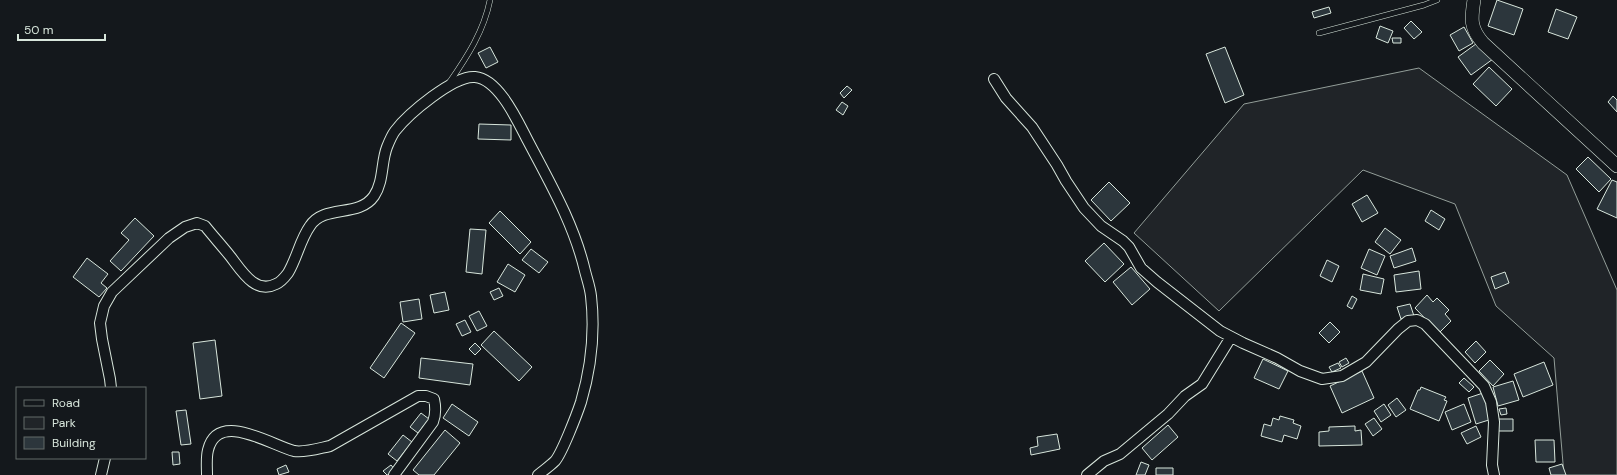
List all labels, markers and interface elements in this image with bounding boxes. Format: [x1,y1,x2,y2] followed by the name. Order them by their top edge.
[18,16,105,42] scale bar
[24,22,53,38] text: 50 m
[16,387,146,459] legend
[52,395,80,411] text: Road
[52,415,76,431] text: Park
[52,435,96,451] text: Building

